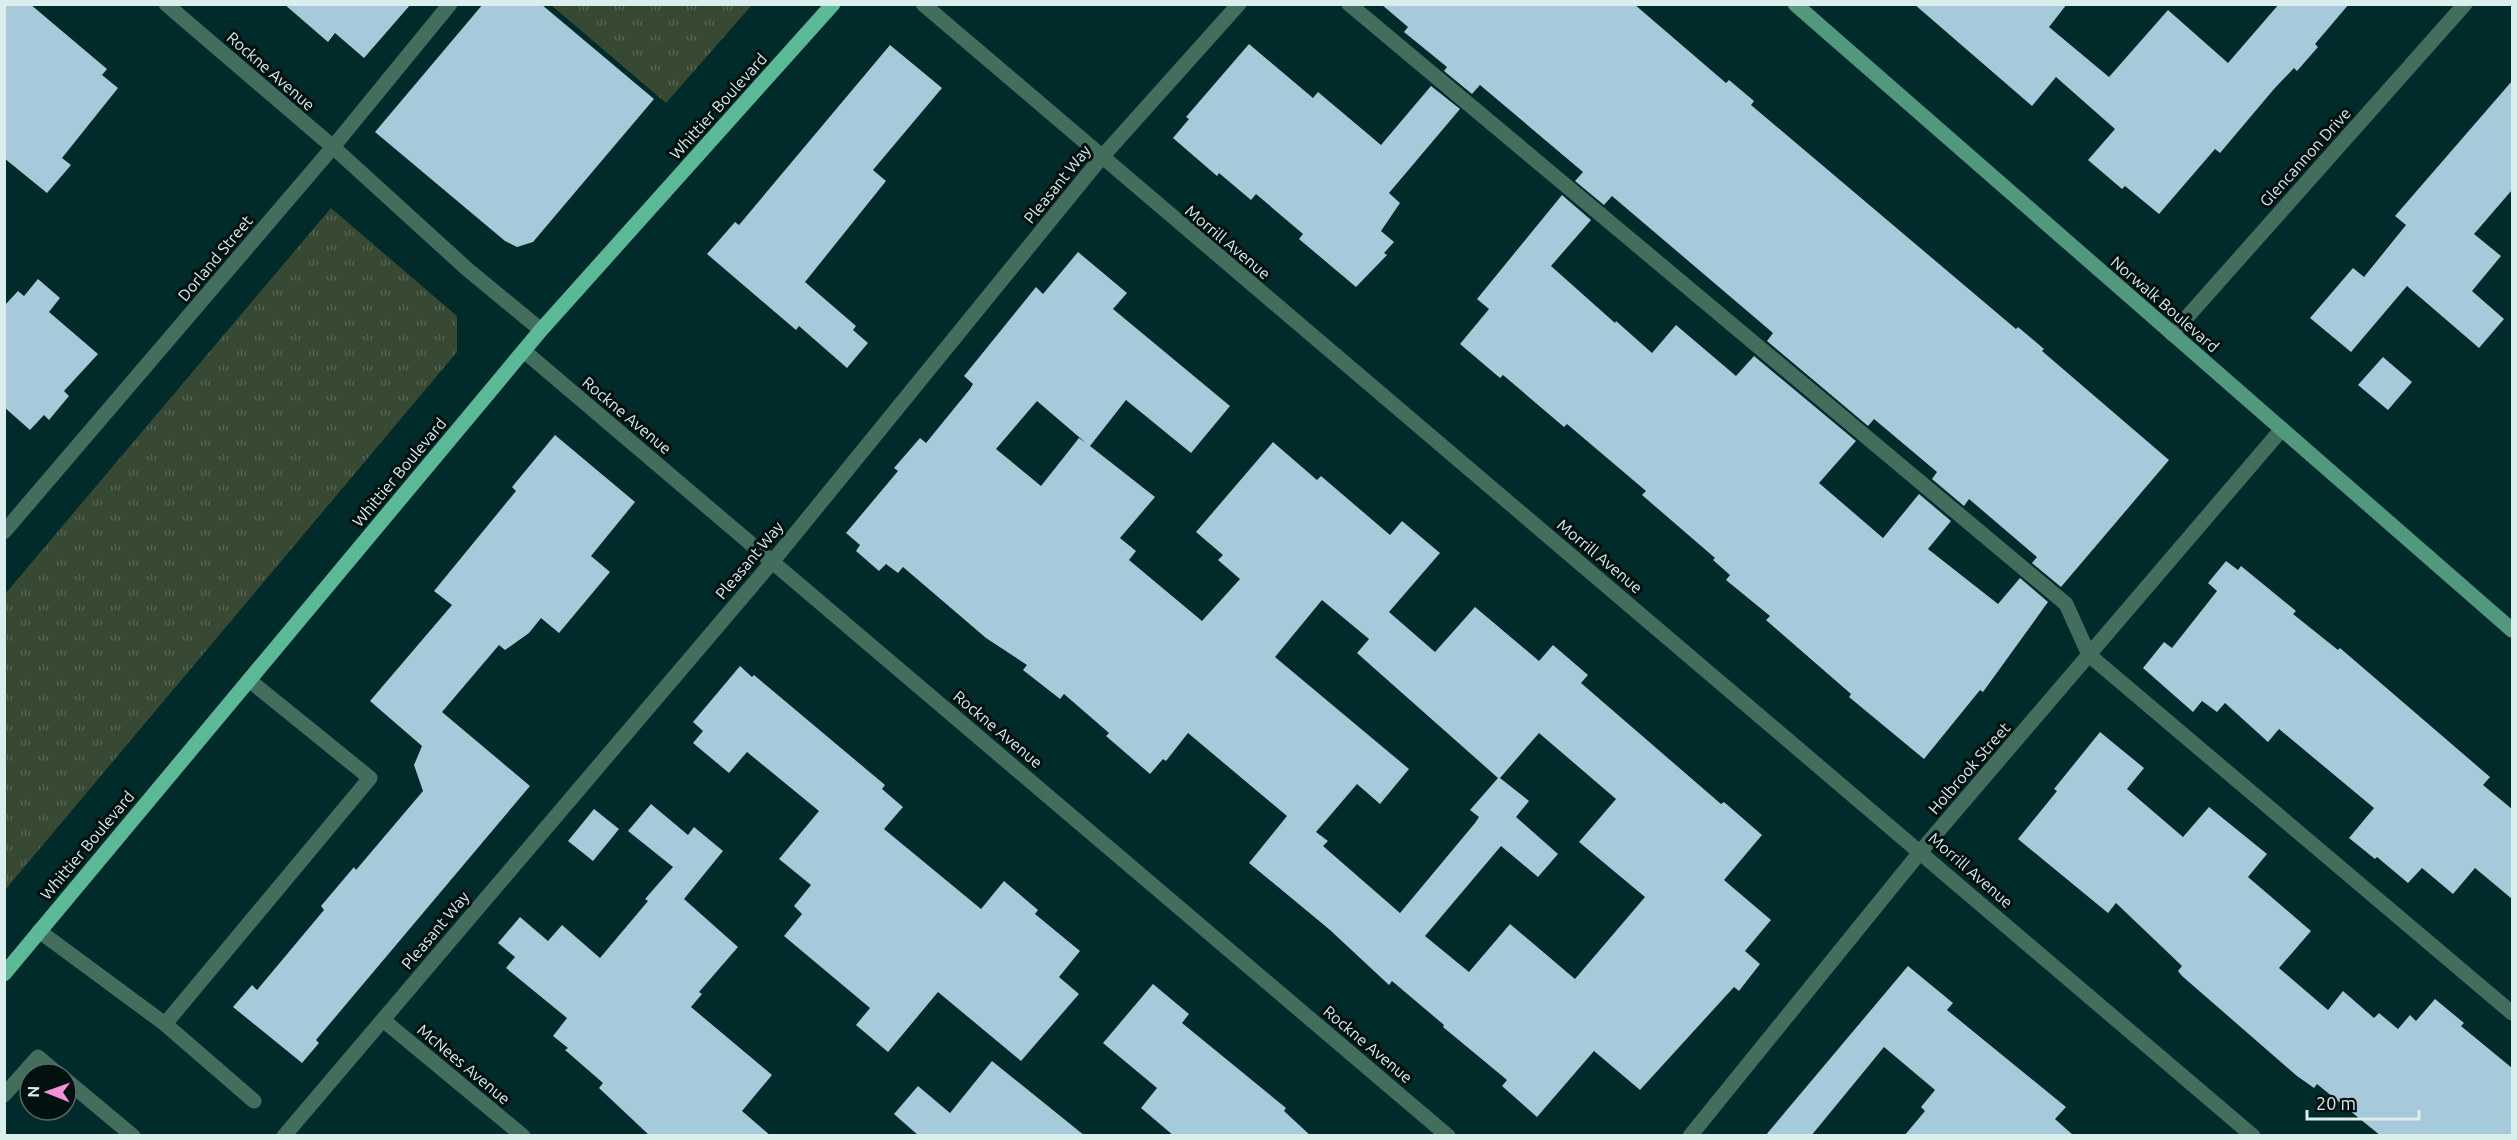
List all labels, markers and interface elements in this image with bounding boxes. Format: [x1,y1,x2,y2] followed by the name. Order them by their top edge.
[223,28,319,114] street label: Rockne Avenue
[666,49,770,163] street label: Whittier Boulevard
[2256,104,2354,210] street label: Glencannon Drive
[1020,141,1094,227] street label: Pleasant Way
[1182,201,1274,283] street label: Morrill Avenue
[174,211,256,304] street label: Dorland Street
[2107,252,2223,356] street label: Norwalk Boulevard
[579,373,675,457] street label: Rockne Avenue
[348,414,450,530] street label: Whittier Boulevard
[1554,515,1646,597] street label: Morrill Avenue
[711,517,787,602] street label: Pleasant Way
[950,687,1046,771] street label: Rockne Avenue
[1924,718,2014,817] street label: Holbrook Street
[36,787,138,903] street label: Whittier Boulevard
[1925,829,2017,911] street label: Morrill Avenue
[397,887,473,972] street label: Pleasant Way
[1320,1002,1416,1086] street label: Rockne Avenue
[414,1020,514,1108] street label: McNees Avenue
[18,1062,78,1122] north arrow
[2307,1083,2420,1121] scale bar
[24,1086,42,1098] text: N
[2316,1093,2356,1113] text: 20 m

